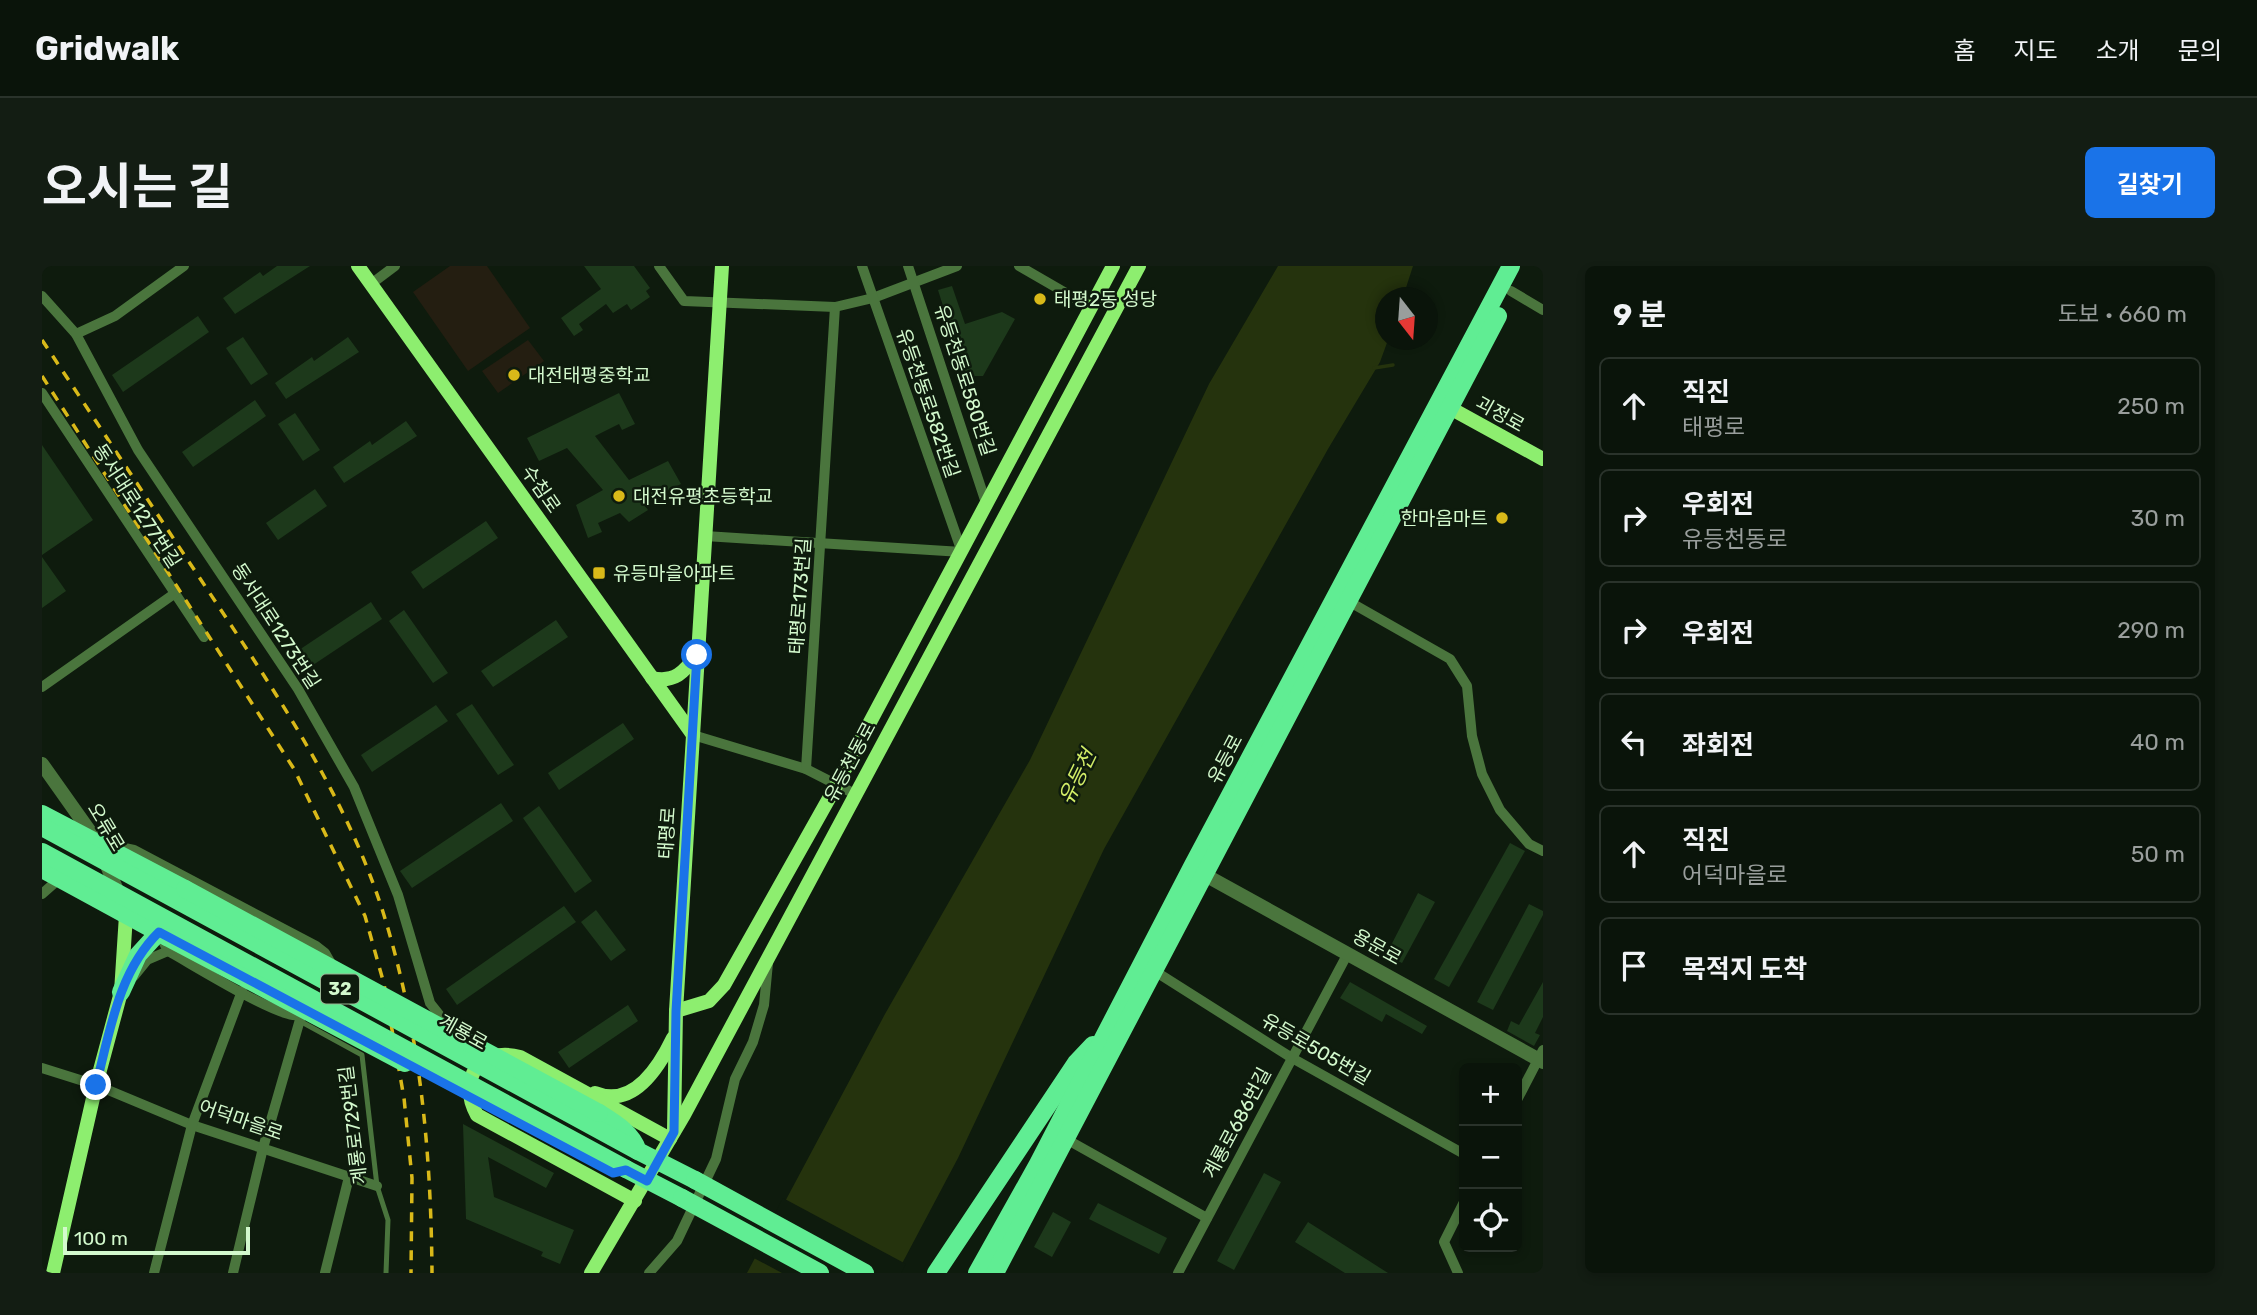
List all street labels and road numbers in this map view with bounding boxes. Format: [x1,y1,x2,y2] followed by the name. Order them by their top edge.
[930,301,1000,459] street label: 유등천동로580번길
[892,325,964,481] street label: 유등천동로582번길
[1471,391,1529,437] street label: 괴정로
[88,439,186,573] street label: 동서대로1277번길
[517,461,565,517] street label: 수침로
[784,537,816,655] street label: 태평로173번길
[227,559,325,693] street label: 동서대로1273번길
[819,718,881,806] street label: 유등천동로
[1203,730,1247,788] street label: 유등로
[83,799,129,855] street label: 오류로
[654,806,680,860] street label: 태평로
[1348,924,1406,970] street label: 용문로
[321,974,359,1004] road number: 32
[434,1009,492,1055] street label: 계룡로
[1257,1009,1375,1089] street label: 유등로505번길
[334,1064,372,1186] street label: 계룡로729번길
[1198,1064,1276,1182] street label: 계룡로686번길
[196,1095,286,1145] street label: 어덕마을로

